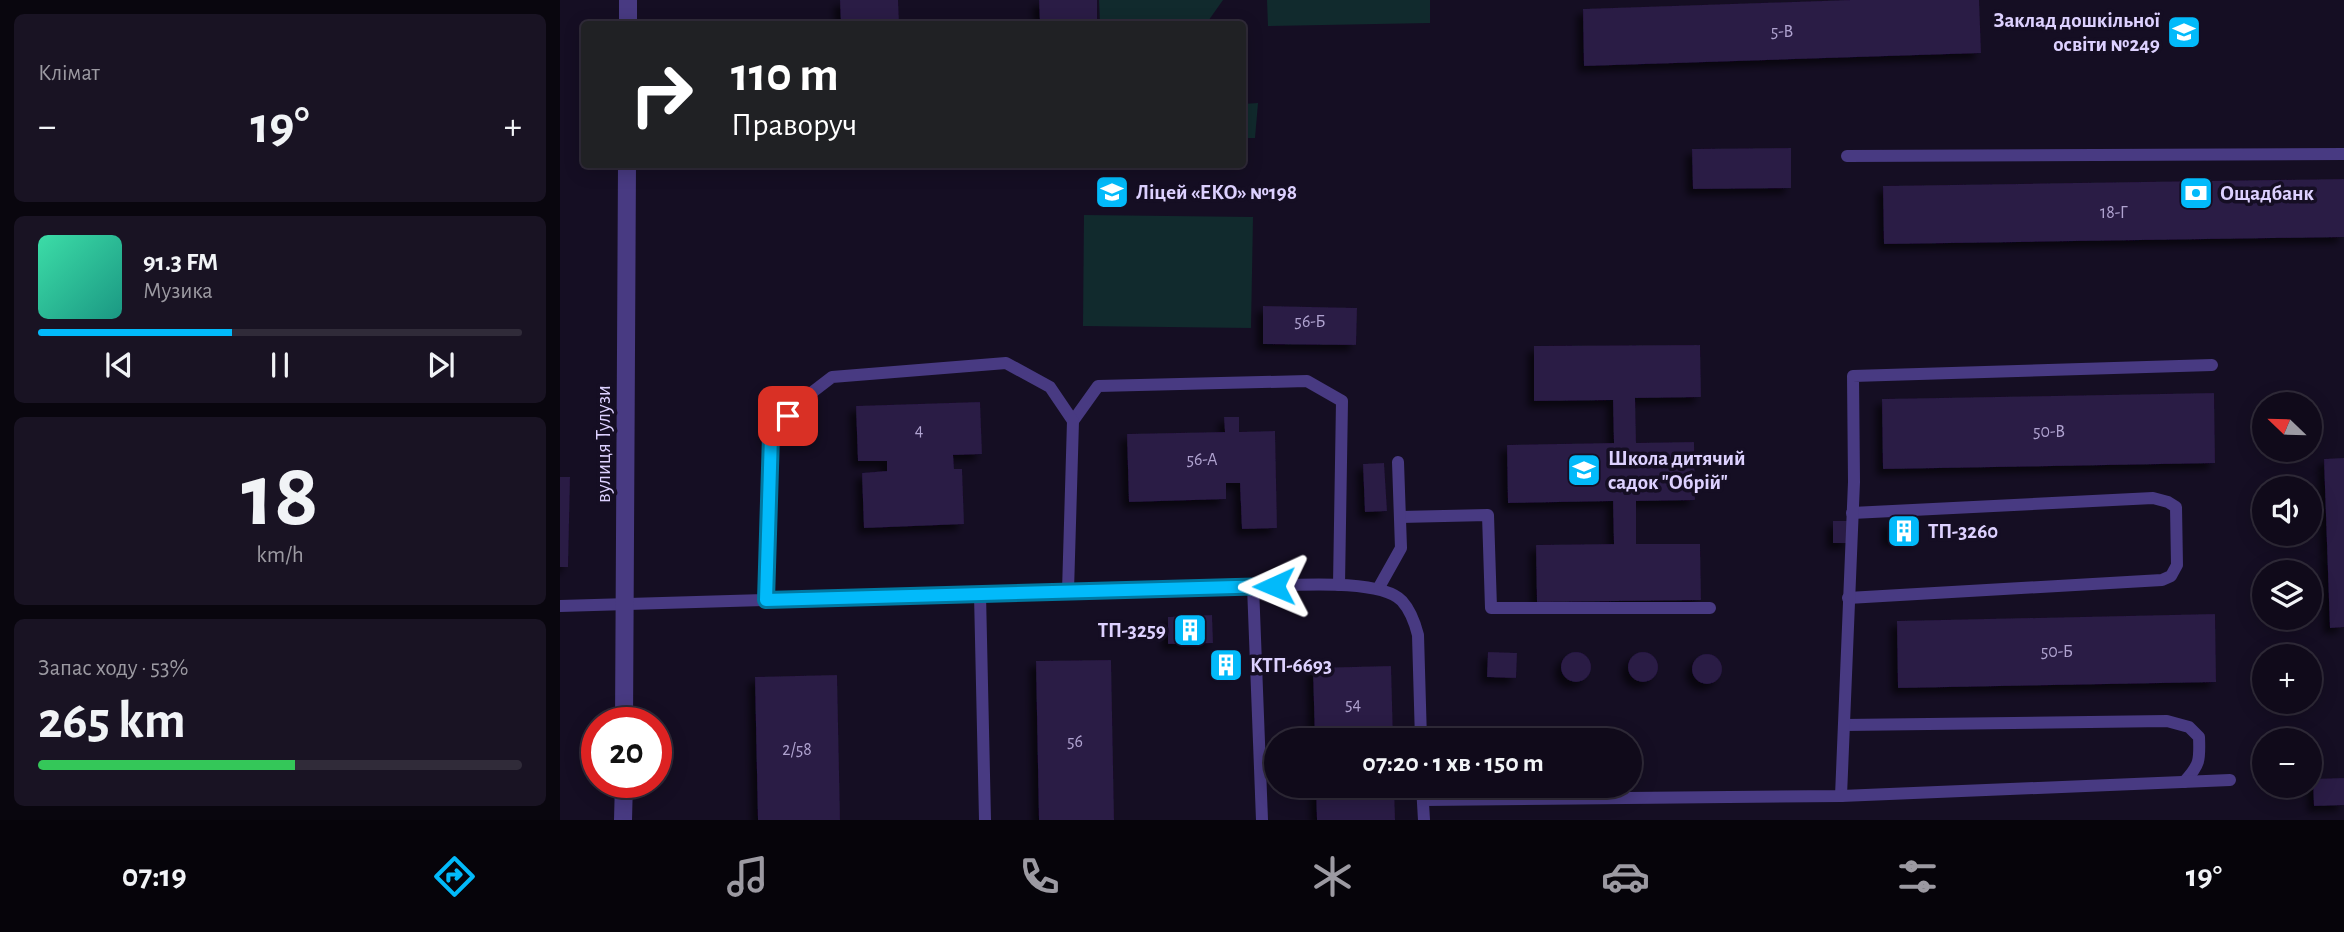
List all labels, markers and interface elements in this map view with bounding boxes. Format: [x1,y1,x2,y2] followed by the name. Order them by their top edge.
[1993,10,2161,55] place label: Заклад дошкільної освіти №249
[2165,13,2203,51] school or university icon: Заклад дошкільної освіти №249
[1771,23,1793,41] house number: 5-В
[616,49,707,140] icon: right
[731,51,839,100] text: 110 m
[38,62,100,85] text: Клімат
[250,100,310,152] text: 19°
[38,108,56,146] text: −
[504,108,522,146] text: +
[731,109,857,141] text: Праворуч
[1093,173,1131,211] school or university icon: Ліцей «ЕКО» №198
[2177,174,2215,212] bank icon: Ощадбанк
[1136,182,1297,203] place label: Ліцей «ЕКО» №198
[2220,183,2314,204] place label: Ощадбанк
[2100,204,2128,222] house number: 18-Г
[143,249,218,275] text: 91.3 FM
[143,280,213,303] text: Музика
[1294,313,1326,331] house number: 56-Б
[100,346,138,384] icon: previous
[261,346,299,384] icon: pause
[422,346,460,384] icon: next
[593,385,614,503] street label: вулиця Тулузи
[758,386,818,446] pin
[2252,392,2322,462] north arrow
[2252,392,2322,798] map controls
[769,397,807,435] icon: arrive
[915,422,924,440] house number: 4
[2033,423,2065,441] house number: 50-В
[1608,448,1746,493] place label: Школа дитячий садок "Обрій"
[241,451,319,542] text: 18
[1186,451,1218,469] house number: 56-А
[1565,451,1603,489] school or university icon: Школа дитячий садок "Обрій"
[2252,476,2322,546] button: sound
[1885,512,1923,550] building icon: ТП-3260
[1928,521,1998,542] place label: ТП-3260
[256,544,304,567] text: km/h
[1237,549,1311,623] position arrow
[2252,560,2322,630] button: layers
[1171,611,1209,649] building icon: ТП-3259
[1098,620,1166,641] place label: ТП-3259
[2041,643,2073,661] house number: 50-Б
[2252,644,2322,714] button: +
[1207,646,1245,684] building icon: КТП-6693
[1250,655,1332,676] place label: КТП-6693
[38,657,188,680] text: Запас ходу · 53%
[38,695,186,747] text: 265 km
[1345,696,1361,714] house number: 54
[581,707,672,798] speed limit sign: 20
[2252,728,2322,798] button: −
[1067,733,1083,751] house number: 56
[782,741,812,759] house number: 2/58
[1362,750,1544,776] text: 07:20 · 1 хв · 150 m
[430,852,479,901] icon: directions
[723,852,772,901] icon: music
[1015,852,1064,901] icon: phone
[1308,852,1357,901] icon: climate
[1601,852,1650,901] icon: car
[1893,852,1942,901] icon: filters
[122,860,187,892] text: 07:19
[2186,860,2222,892] text: 19°

